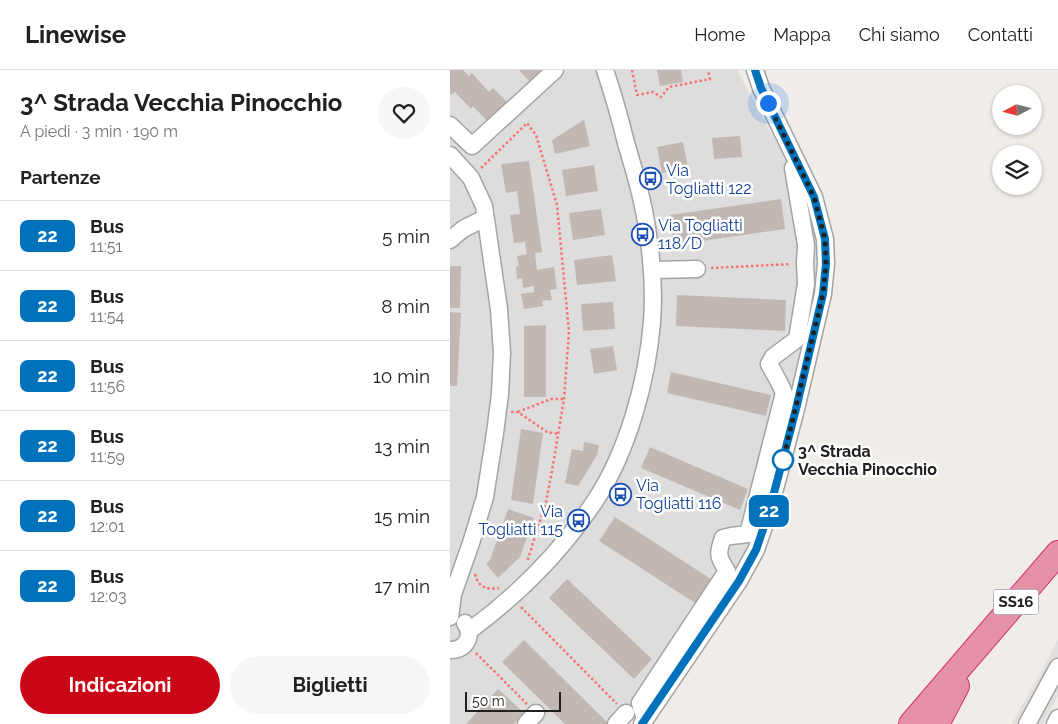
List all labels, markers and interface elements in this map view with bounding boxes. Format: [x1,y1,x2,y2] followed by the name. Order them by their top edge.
[25,20,126,49] text: Linewise
[694,24,745,45] text: Home
[773,24,831,45] text: Mappa
[859,24,940,45] text: Chi siamo
[968,24,1033,45] text: Contatti
[992,85,1042,135] north arrow
[992,85,1042,195] map controls
[378,87,430,139] button: heart
[20,88,342,117] text: 3^ Strada Vecchia Pinocchio
[756,91,781,116] your location
[20,122,178,141] text: A piedi · 3 min · 190 m
[992,145,1042,195] button: layers
[666,161,752,198] place label: Via Togliatti 122
[20,166,101,188] text: Partenze
[638,167,662,191] bus stop icon: Via Togliatti 122
[90,215,124,237] text: Bus
[658,216,743,253] place label: Via Togliatti 118/D
[630,222,654,246] bus stop icon: Via Togliatti 118/D
[37,225,58,246] text: 22
[382,225,430,247] text: 5 min
[90,237,122,256] text: 11:51
[90,285,124,307] text: Bus
[37,295,58,316] text: 22
[381,295,430,317] text: 8 min
[90,307,124,326] text: 11:54
[90,355,124,377] text: Bus
[37,365,58,386] text: 22
[373,365,430,387] text: 10 min
[90,377,125,396] text: 11:56
[90,425,124,447] text: Bus
[37,435,58,456] text: 22
[374,435,430,457] text: 13 min
[798,442,937,479] place label: 3^ Strada Vecchia Pinocchio
[90,447,125,466] text: 11:59
[772,449,794,471] marker: 3^ Strada Vecchia Pinocchio
[636,476,722,513] place label: Via Togliatti 116
[608,482,632,506] bus stop icon: Via Togliatti 116
[90,495,124,517] text: Bus
[746,495,792,527] line badge: 22
[759,500,779,521] text: 22
[478,502,563,539] place label: Via Togliatti 115
[37,505,58,526] text: 22
[374,505,430,527] text: 15 min
[567,508,591,532] bus stop icon: Via Togliatti 115
[90,517,125,536] text: 12:01
[90,565,124,587] text: Bus
[37,575,58,596] text: 22
[374,575,430,597] text: 17 min
[90,587,127,606] text: 12:03
[994,590,1038,614] road number: SS16
[20,656,220,714] button: Indicazioni
[230,656,430,714] button: Biglietti
[465,689,561,712] scale bar
[472,693,505,709] text: 50 m

